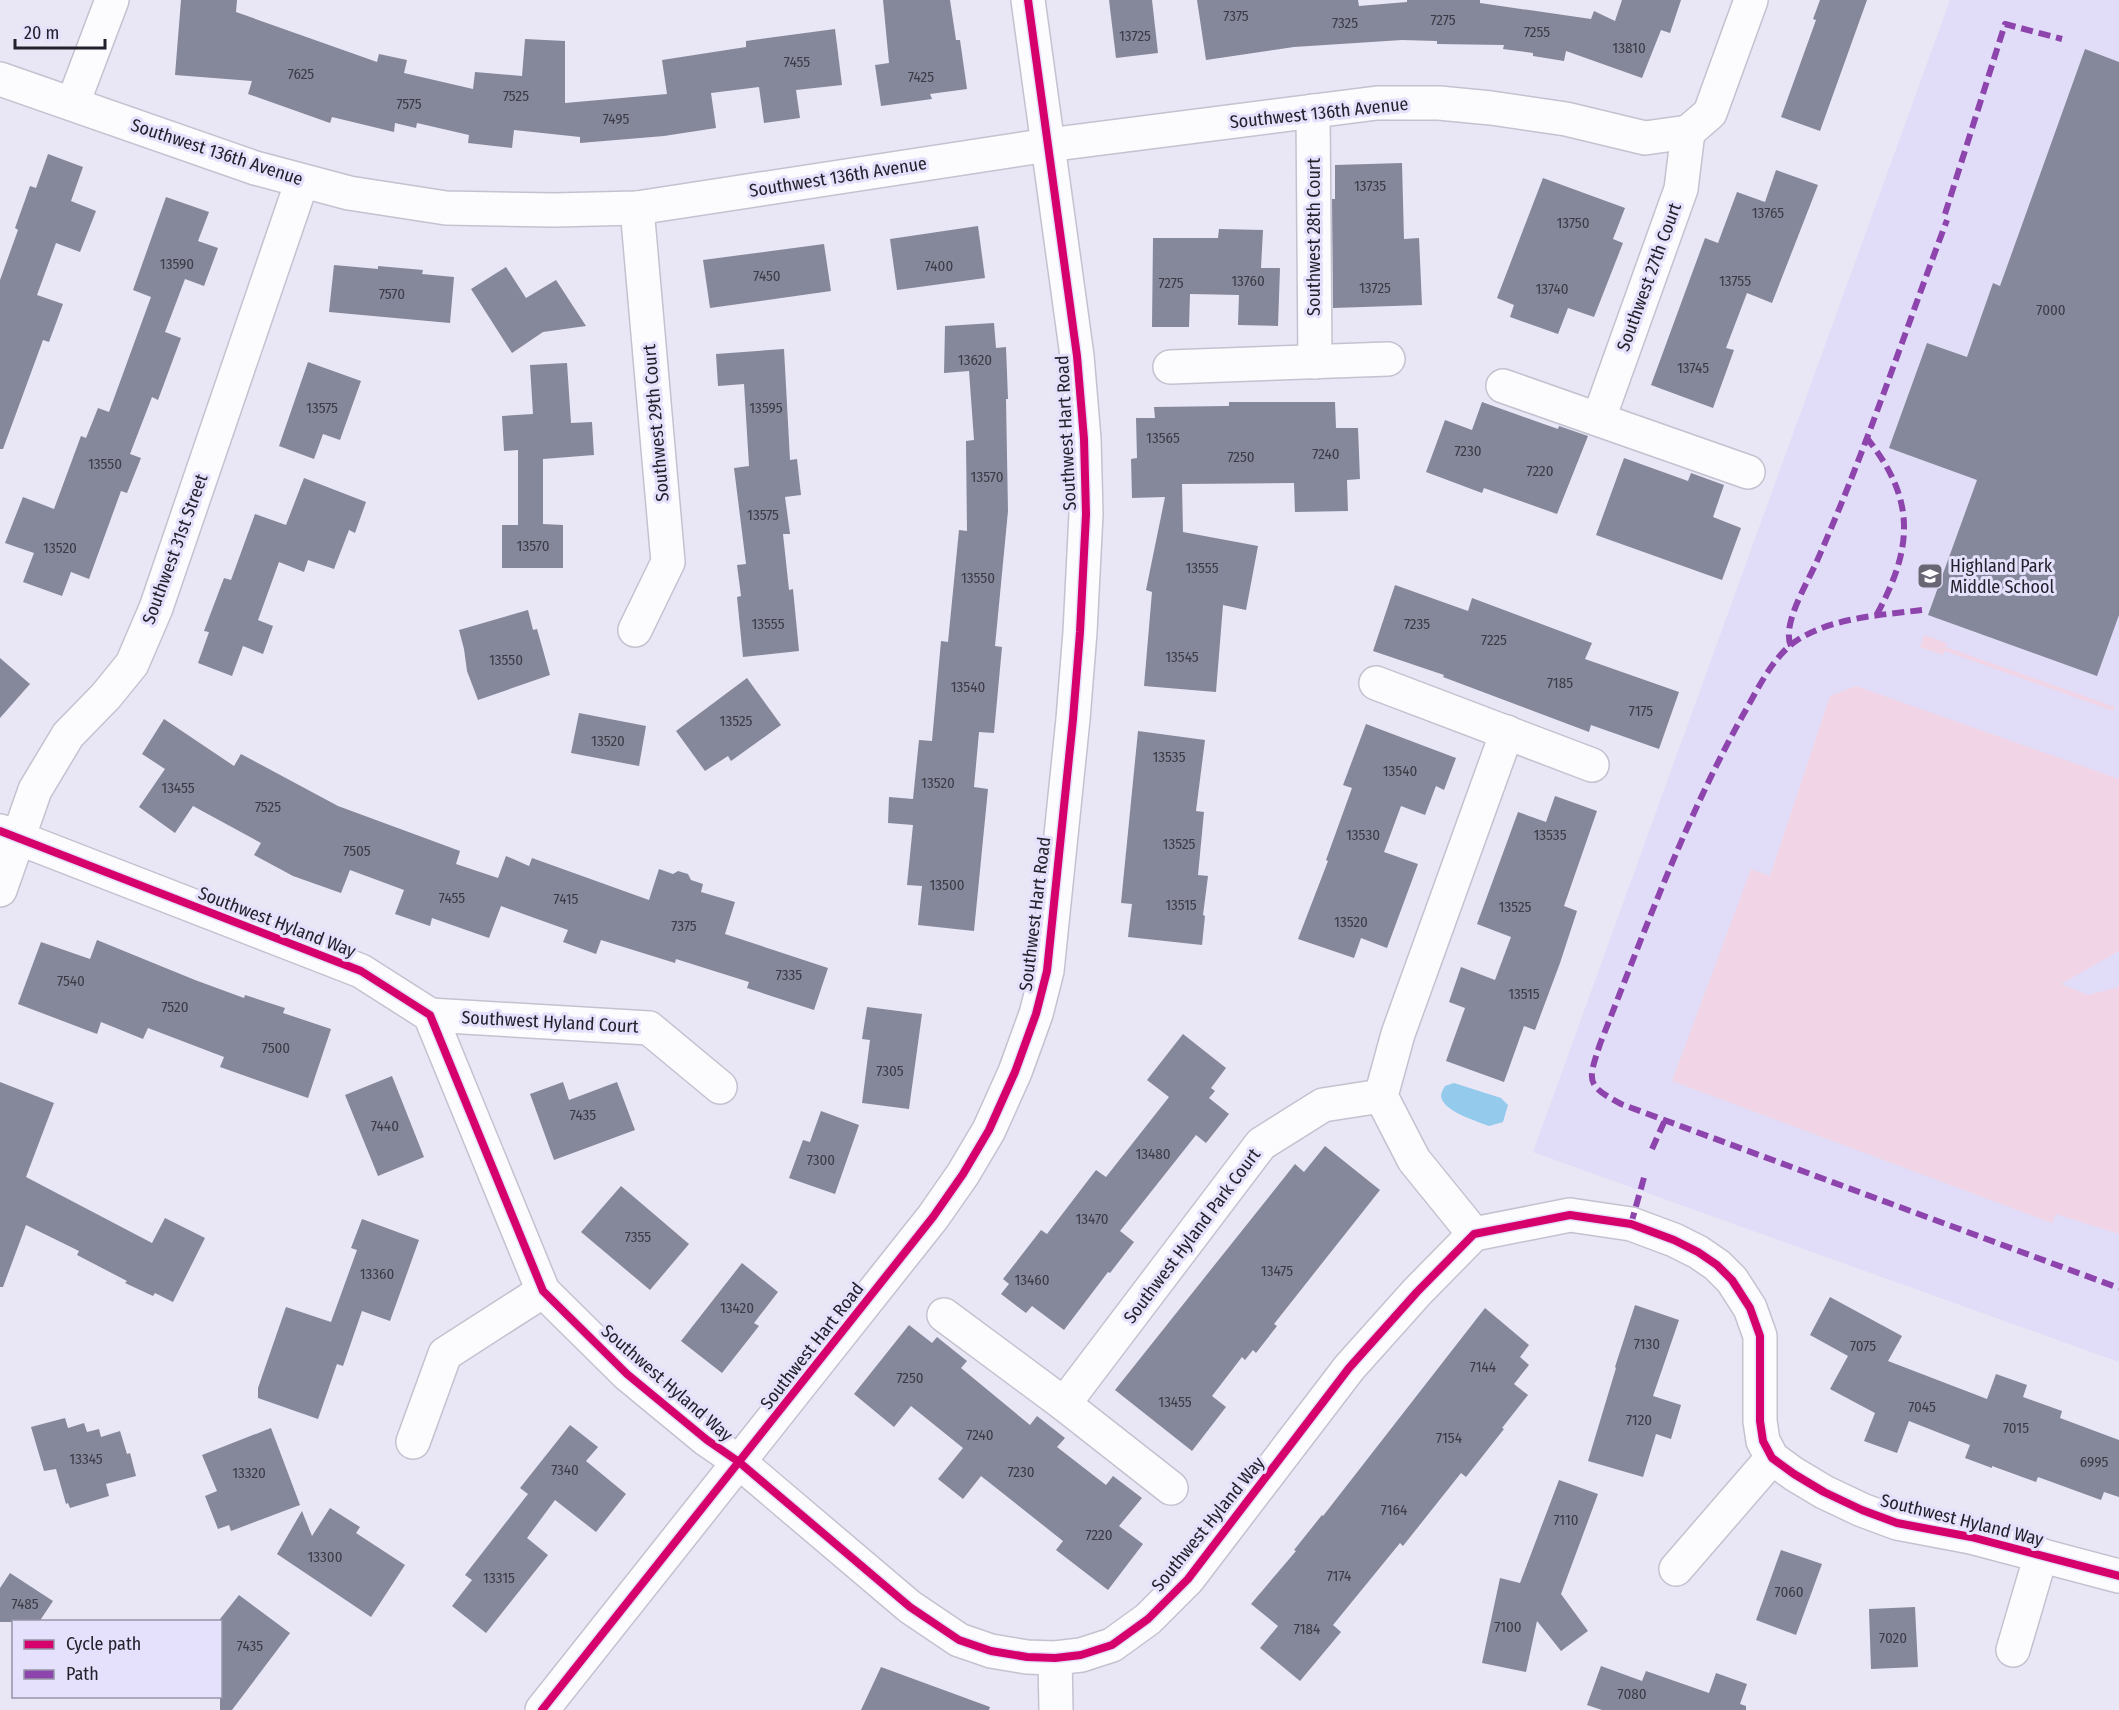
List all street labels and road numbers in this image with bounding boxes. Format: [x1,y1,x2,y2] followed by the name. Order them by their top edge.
[1229,93,1409,133] street label: Southwest 136th Avenue
[128,114,306,190] street label: Southwest 136th Avenue
[748,152,928,202] street label: Southwest 136th Avenue
[1303,158,1325,316] street label: Southwest 28th Court
[1612,200,1686,354] street label: Southwest 27th Court
[638,343,674,502] street label: Southwest 29th Court
[1051,355,1081,511] street label: Southwest Hart Road
[138,471,212,627] street label: Southwest 31st Street
[1015,836,1055,992] street label: Southwest Hart Road
[195,882,359,962] street label: Southwest Hyland Way
[461,1006,639,1038] street label: Southwest Hyland Court
[1119,1144,1265,1328] street label: Southwest Hyland Park Court
[756,1278,868,1414] street label: Southwest Hart Road
[597,1320,737,1446] street label: Southwest Hyland Way
[1147,1452,1269,1596] street label: Southwest Hyland Way
[1878,1489,2046,1551] street label: Southwest Hyland Way

